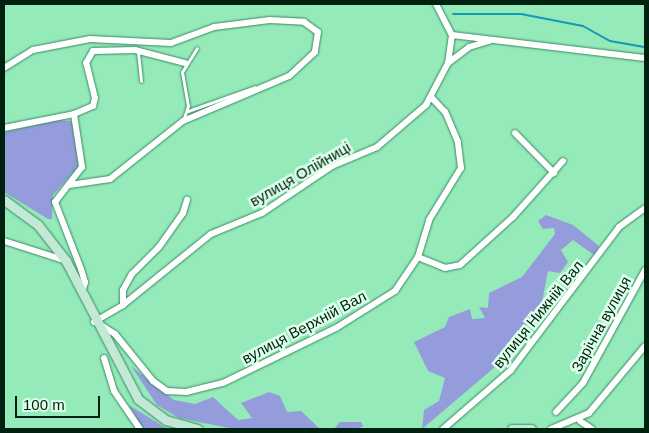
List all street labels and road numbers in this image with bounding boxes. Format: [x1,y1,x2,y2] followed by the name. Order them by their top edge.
[246,138,354,210] street label: вулиця Олійниці
[489,257,587,371] street label: вулиця Нижній Вал
[567,273,635,375] street label: Зарічна вулиця
[239,287,369,367] street label: вулиця Верхній Вал

